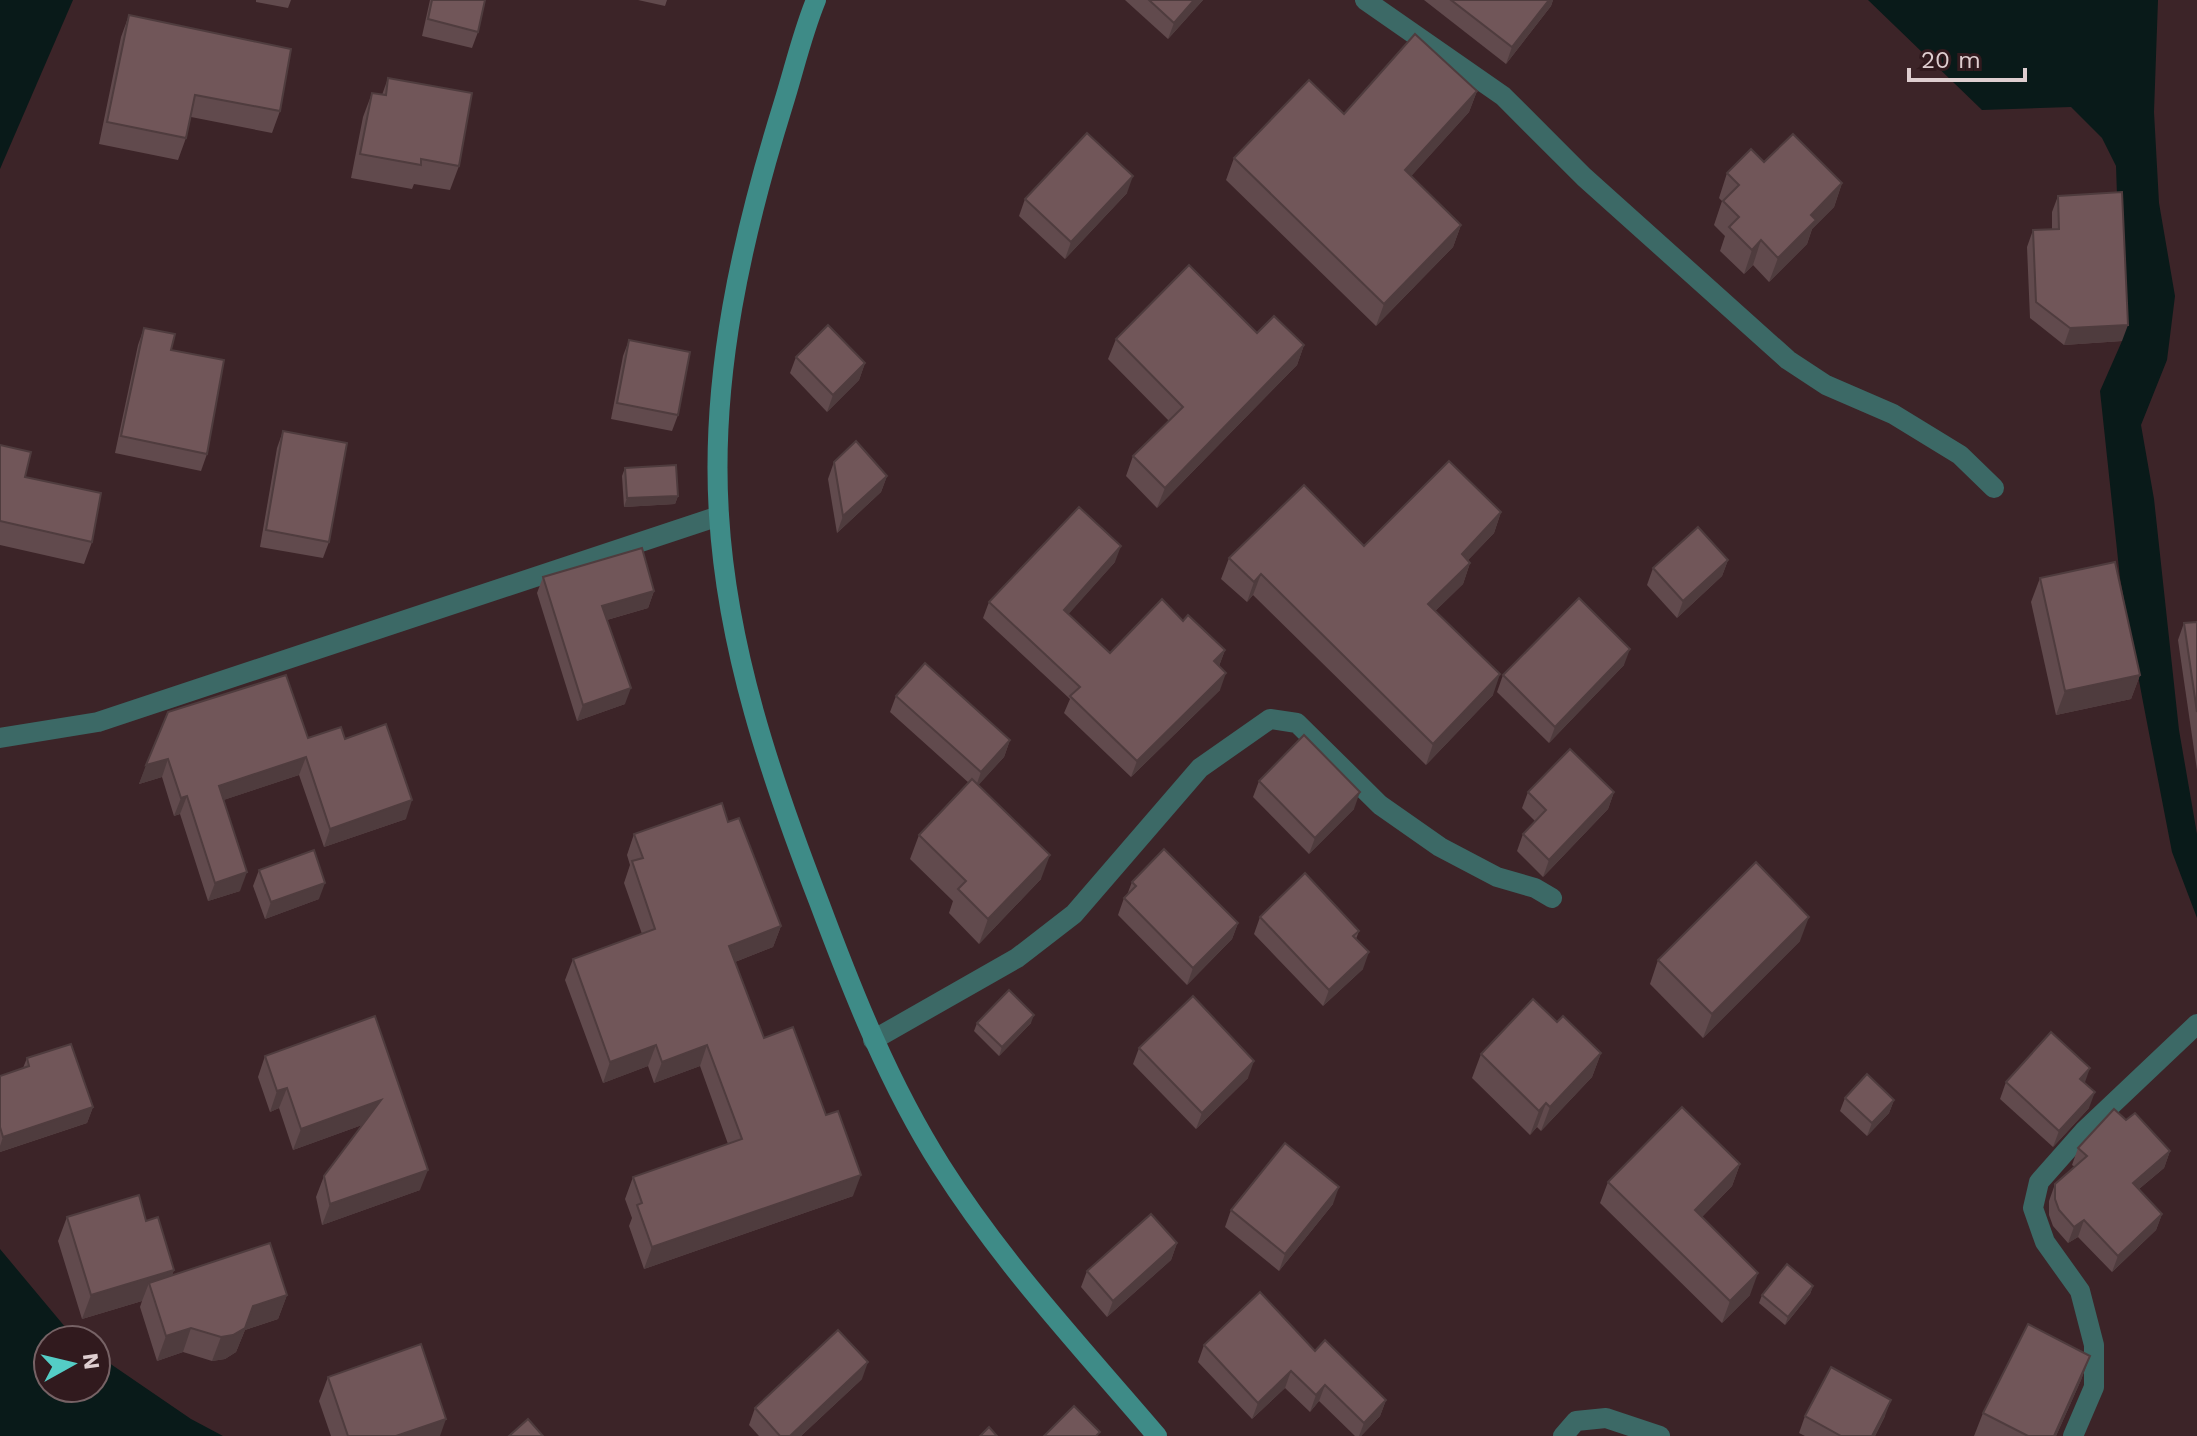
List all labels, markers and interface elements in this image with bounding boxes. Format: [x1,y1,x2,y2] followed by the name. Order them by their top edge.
[1909,32,2025,82] scale bar
[1921,46,1981,74] text: 20 m
[32,1324,112,1404] north arrow
[78,1351,105,1371] text: N

